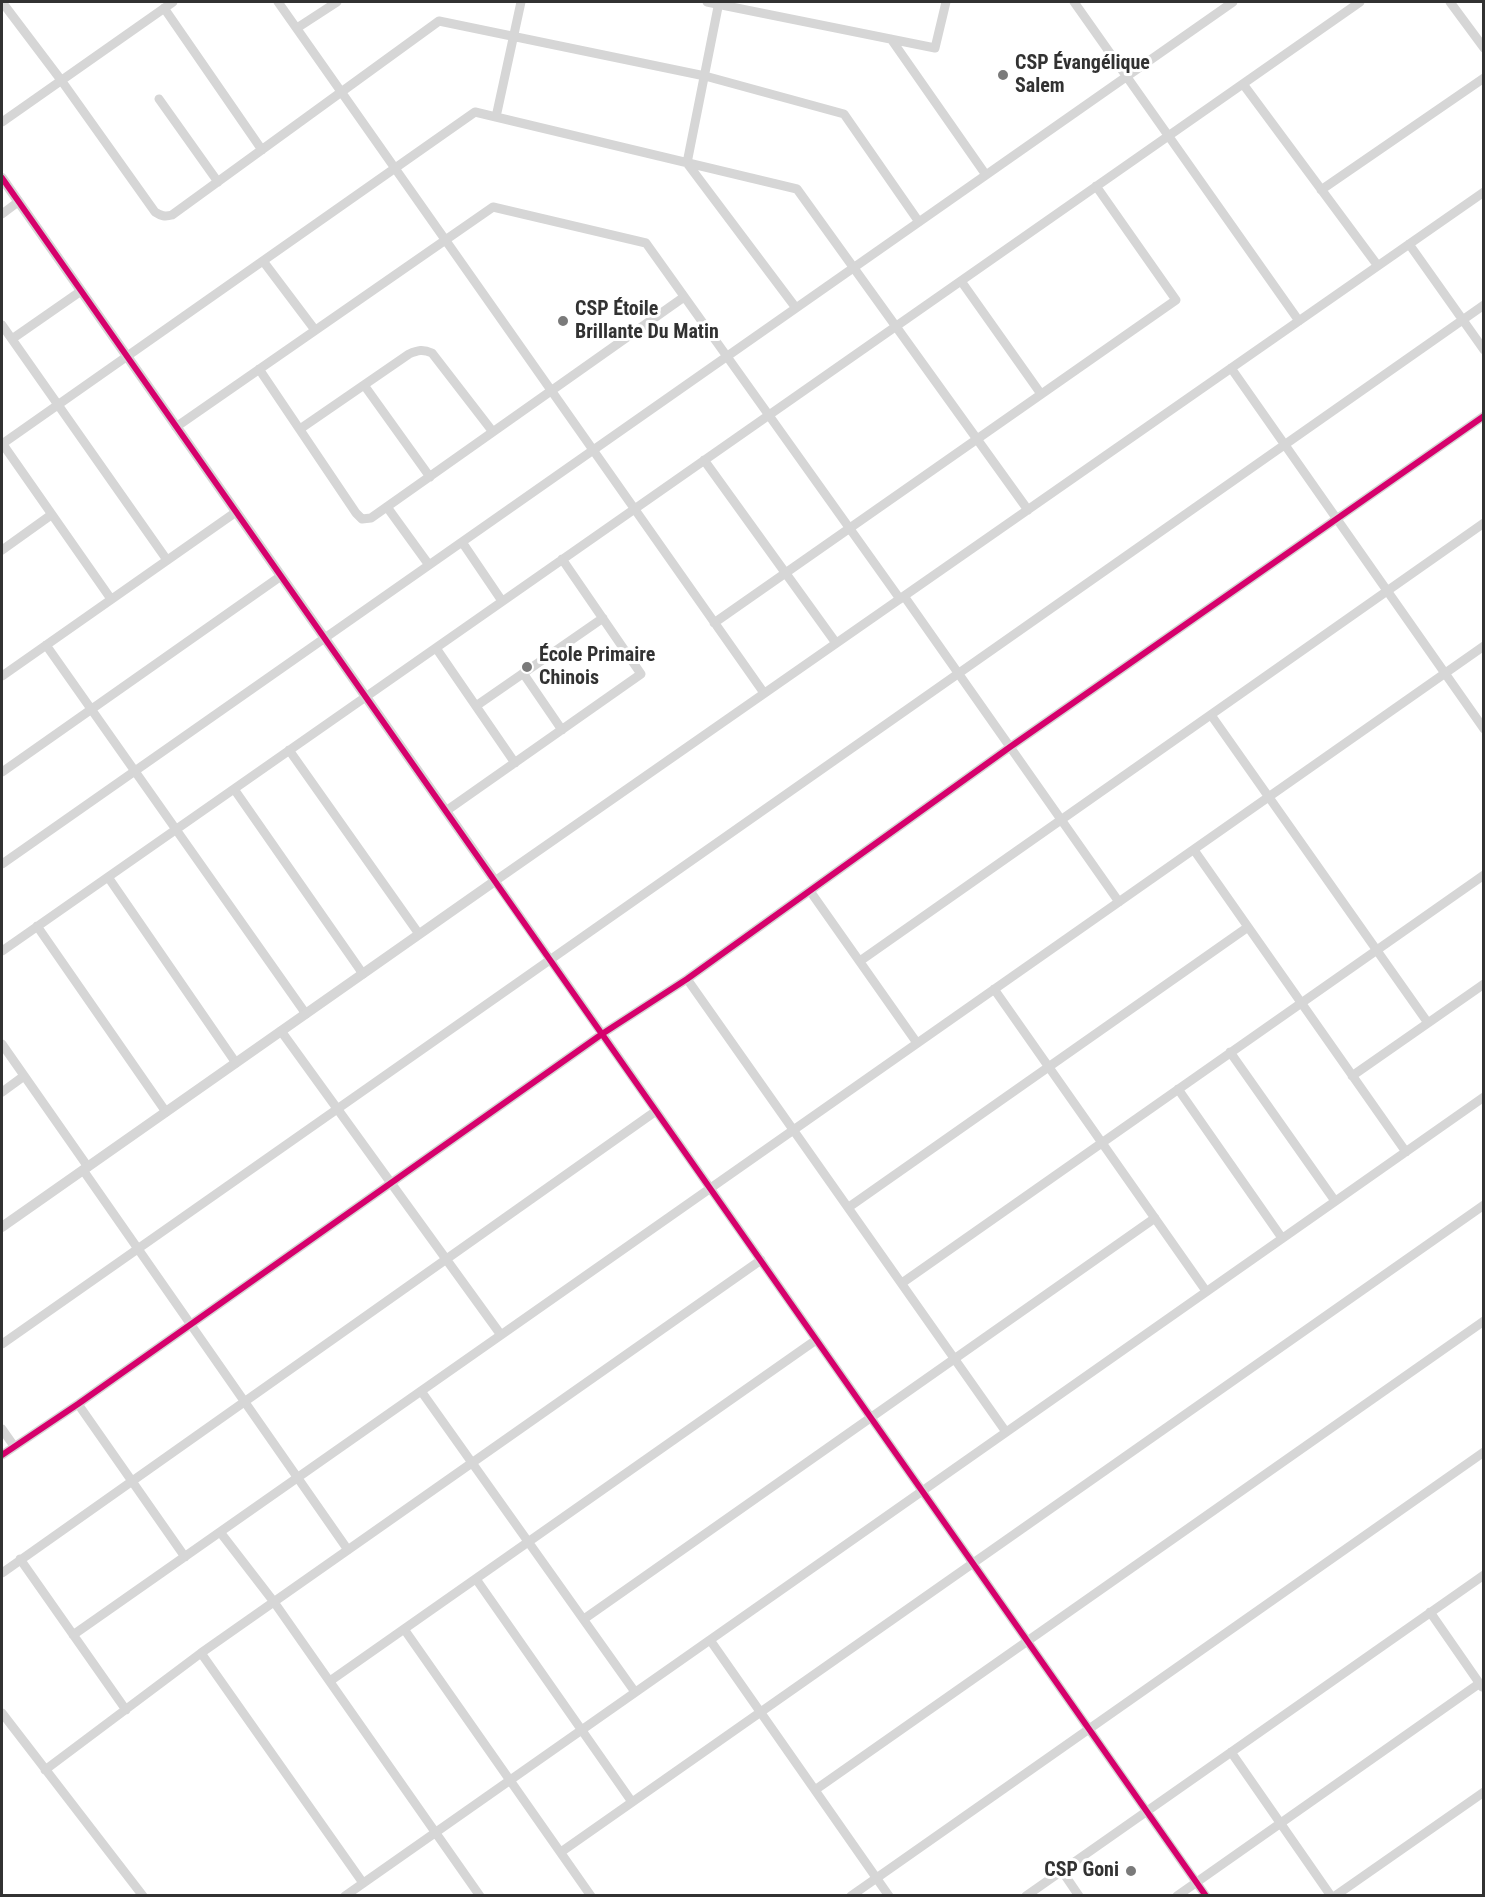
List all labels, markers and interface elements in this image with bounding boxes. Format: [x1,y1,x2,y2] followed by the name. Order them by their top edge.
[1015,52,1150,99] place label: CSP Évangélique Salem
[996,68,1010,82] marker: CSP Évangélique Salem
[575,298,719,345] place label: CSP Étoile Brillante Du Matin
[556,314,570,328] marker: CSP Étoile Brillante Du Matin
[539,644,655,691] place label: École Primaire Chinois
[520,660,534,674] marker: École Primaire Chinois
[1044,1859,1119,1883] place label: CSP Goni
[1124,1864,1138,1878] marker: CSP Goni

